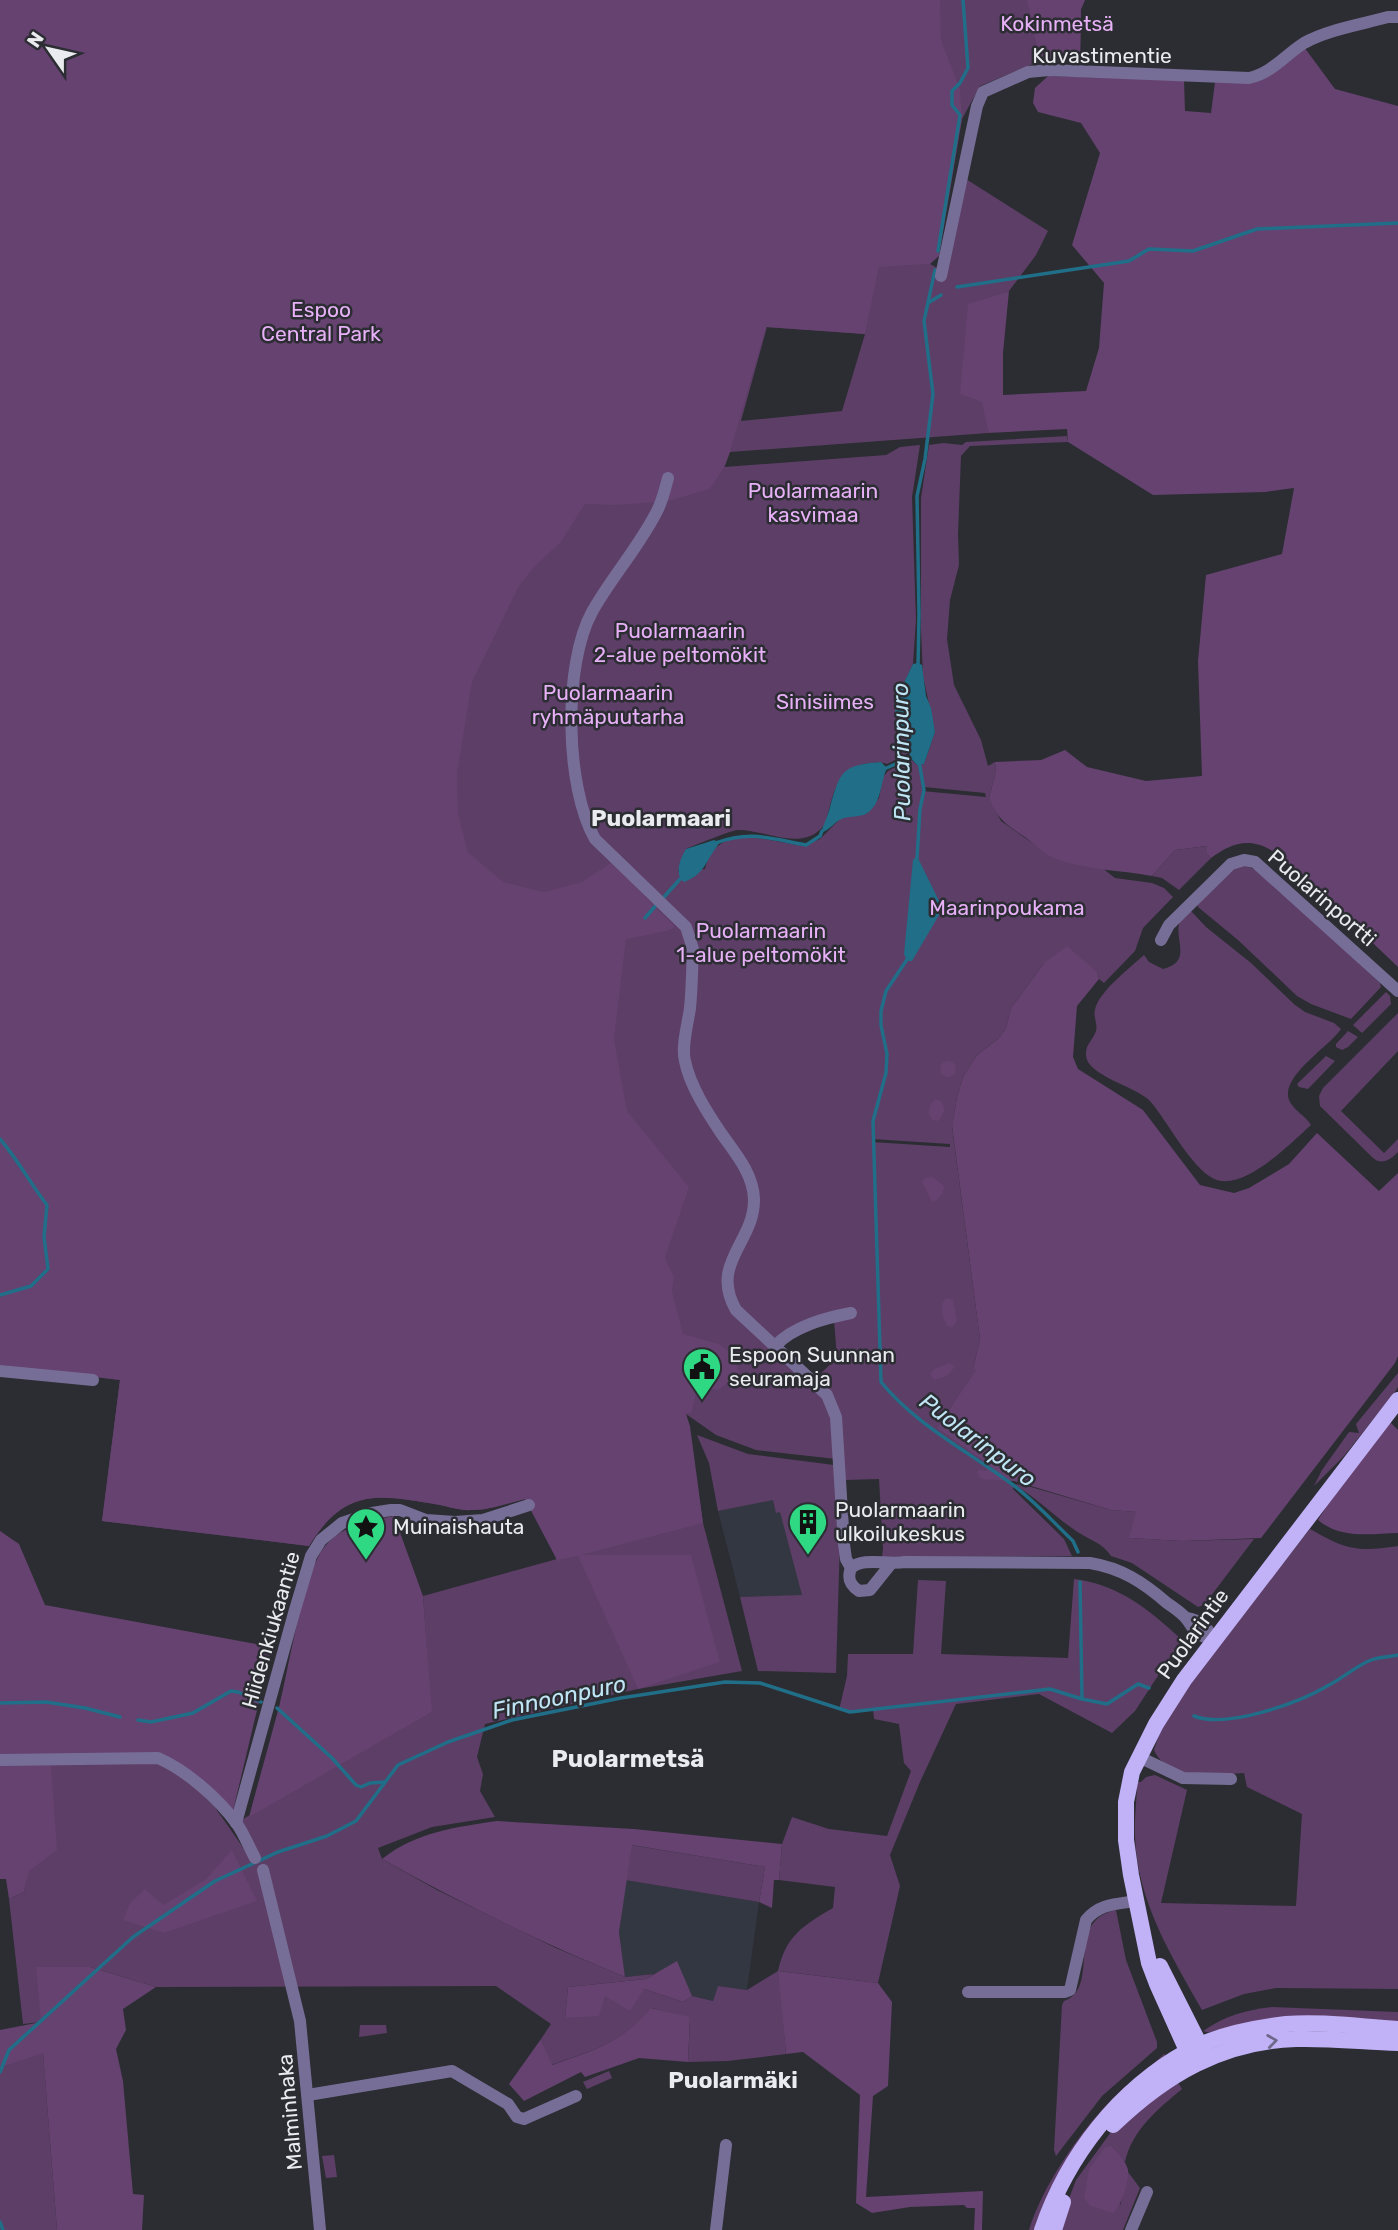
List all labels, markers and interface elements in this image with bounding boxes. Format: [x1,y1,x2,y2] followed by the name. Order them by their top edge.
[1000,11,1114,36] park label: Kokinmetsä
[14,14,84,84] north arrow
[22,28,49,52] text: N
[1032,43,1172,68] street label: Kuvastimentie
[261,297,381,346] park label: Espoo Central Park
[748,478,878,527] park label: Puolarmaarin kasvimaa
[594,618,766,667] park label: Puolarmaarin 2-alue peltomökit
[532,680,684,729] park label: Puolarmaarin ryhmäpuutarha
[886,683,916,821] water label: Puolarinpuro
[776,689,874,714] park label: Sinisiimes
[591,804,731,832] district label: Puolarmaari
[1263,844,1381,951] street label: Puolarinportti
[929,895,1085,920] park label: Maarinpoukama
[676,918,846,967] park label: Puolarmaarin 1-alue peltomökit
[729,1342,895,1391] place label: Espoon Suunnan seuramaja
[681,1346,723,1401] public building icon: Espoon Suunnan seuramaja
[914,1387,1042,1493] water label: Puolarinpuro
[835,1497,966,1546] place label: Puolarmaarin ulkoilukeskus
[787,1501,829,1556] building icon: Puolarmaarin ulkoilukeskus
[345,1506,387,1561] place icon: Muinaishauta
[393,1514,524,1539] place label: Muinaishauta
[236,1548,305,1711] street label: Hiidenkiukaantie
[1151,1584,1234,1684] street label: Puolarintie
[489,1669,629,1725] water label: Finnoonpuro
[551,1745,705,1773] district label: Puolarmetsä
[1267,2034,1278,2049] one-way arrow
[272,2053,307,2171] street label: Malminhaka
[668,2066,798,2094] district label: Puolarmäki

